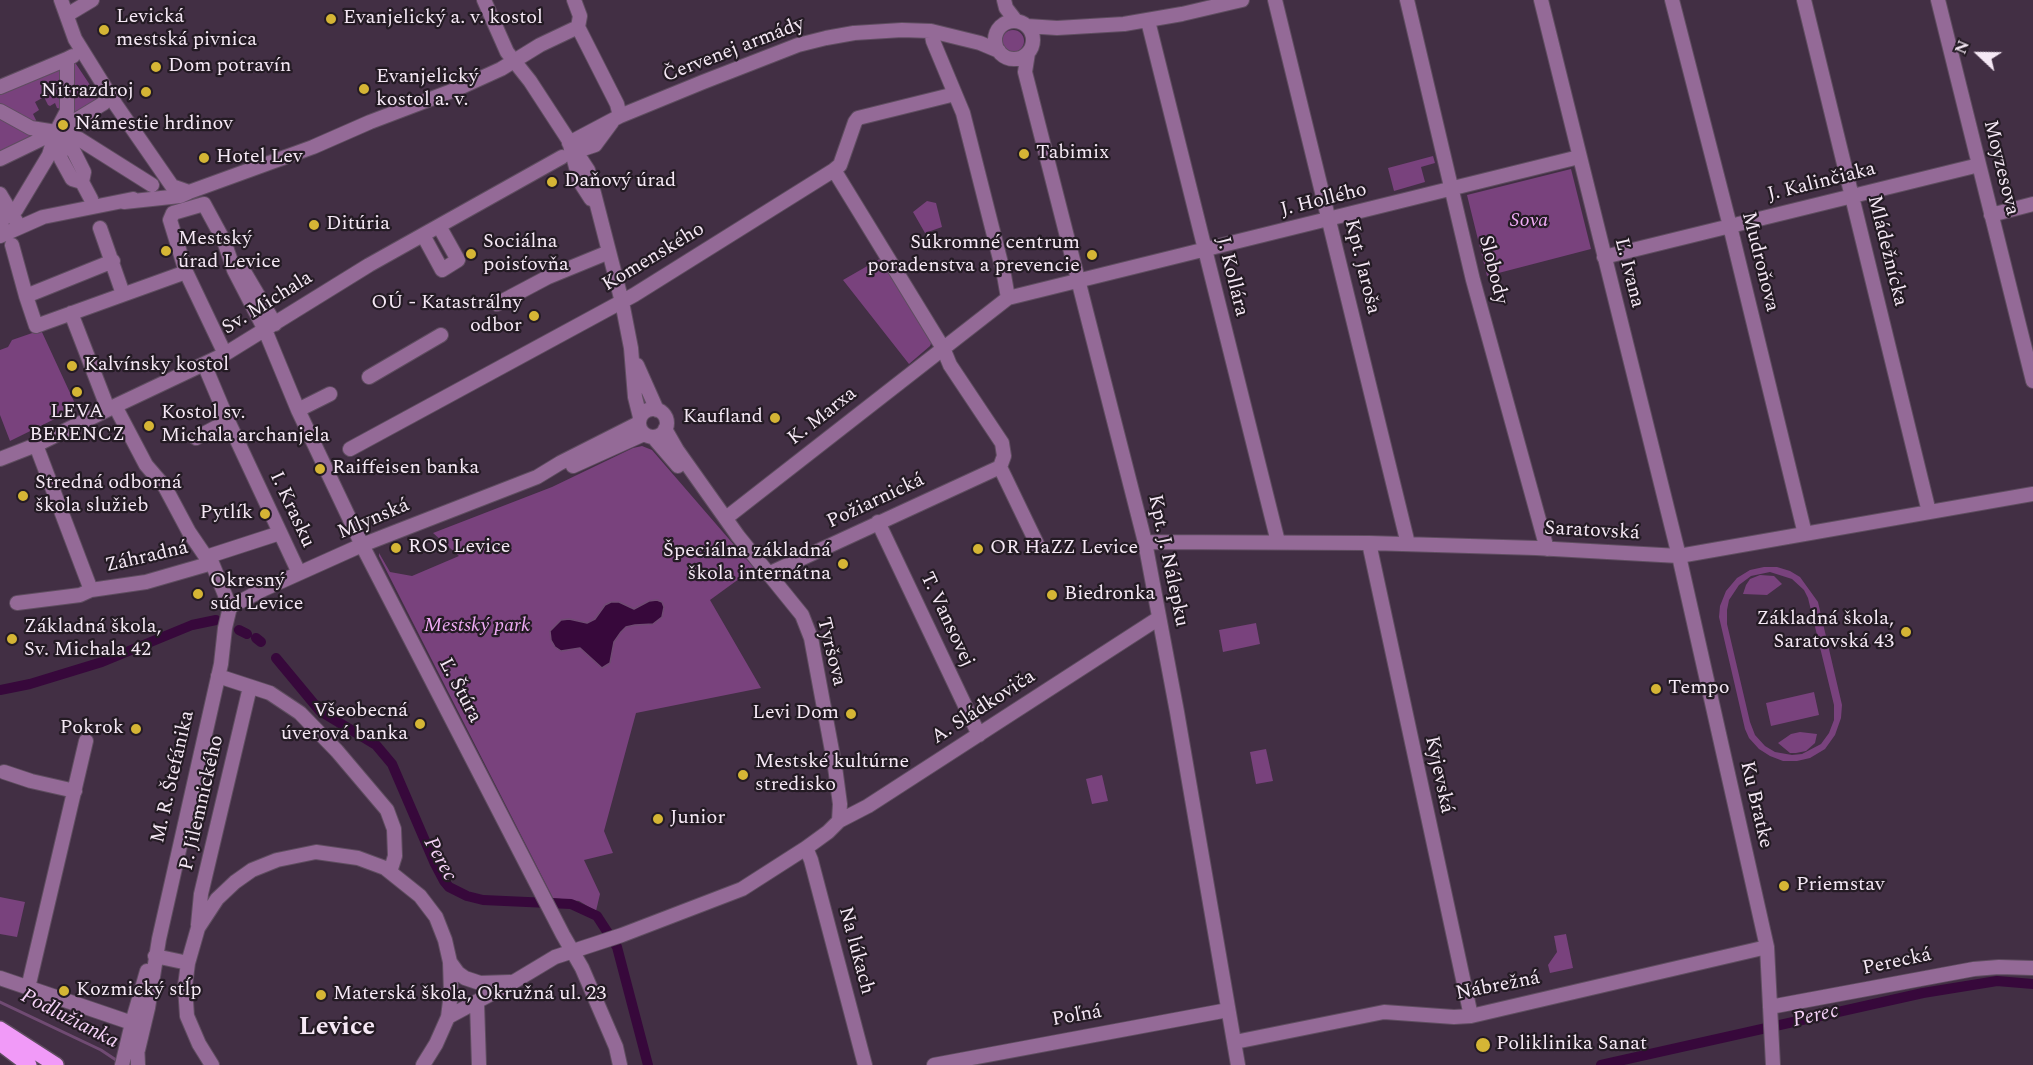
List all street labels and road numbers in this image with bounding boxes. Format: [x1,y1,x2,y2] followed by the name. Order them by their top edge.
[660,13,808,89] street label: Červenej armády
[1977,118,2023,218] street label: Moyzesova
[1765,158,1879,208] street label: J. Kalinčiaka
[1278,179,1370,223] street label: J. Hollého
[1861,193,1911,309] street label: Mládežnícka
[1735,210,1783,314] street label: Mudroňova
[1338,217,1384,317] street label: Kpt. Jaroša
[599,218,709,298] street label: Komenského
[1472,233,1512,307] street label: Slobody
[1210,235,1252,319] street label: J. Kollára
[1608,236,1648,310] street label: Ľ. Ivana
[218,267,318,341] street label: Sv. Michala
[784,383,862,451] street label: K. Marxa
[263,468,319,552] street label: I. Krasku
[824,469,928,535] street label: Požiarnická
[1141,493,1193,629] street label: Kpt. J. Nálepku
[335,494,413,546] street label: Mlynská
[1544,518,1640,546] street label: Saratovská
[103,537,191,579] street label: Záhradná
[914,569,978,671] street label: T. Vansovej
[810,615,850,689] street label: Tyršova
[432,655,486,727] street label: Ľ. Štúra
[927,665,1041,751] street label: A. Sládkoviča
[147,709,201,845] street label: M. R. Štefánika
[176,733,230,873] street label: P. Jilemnického
[1418,734,1458,816] street label: Kyjevská
[1733,759,1777,851] street label: Ku Bratke
[832,905,878,997] street label: Na lúkach
[1860,944,1934,982] street label: Perecká
[1454,967,1542,1007] street label: Nábrežná
[1050,1001,1104,1033] street label: Poľná

